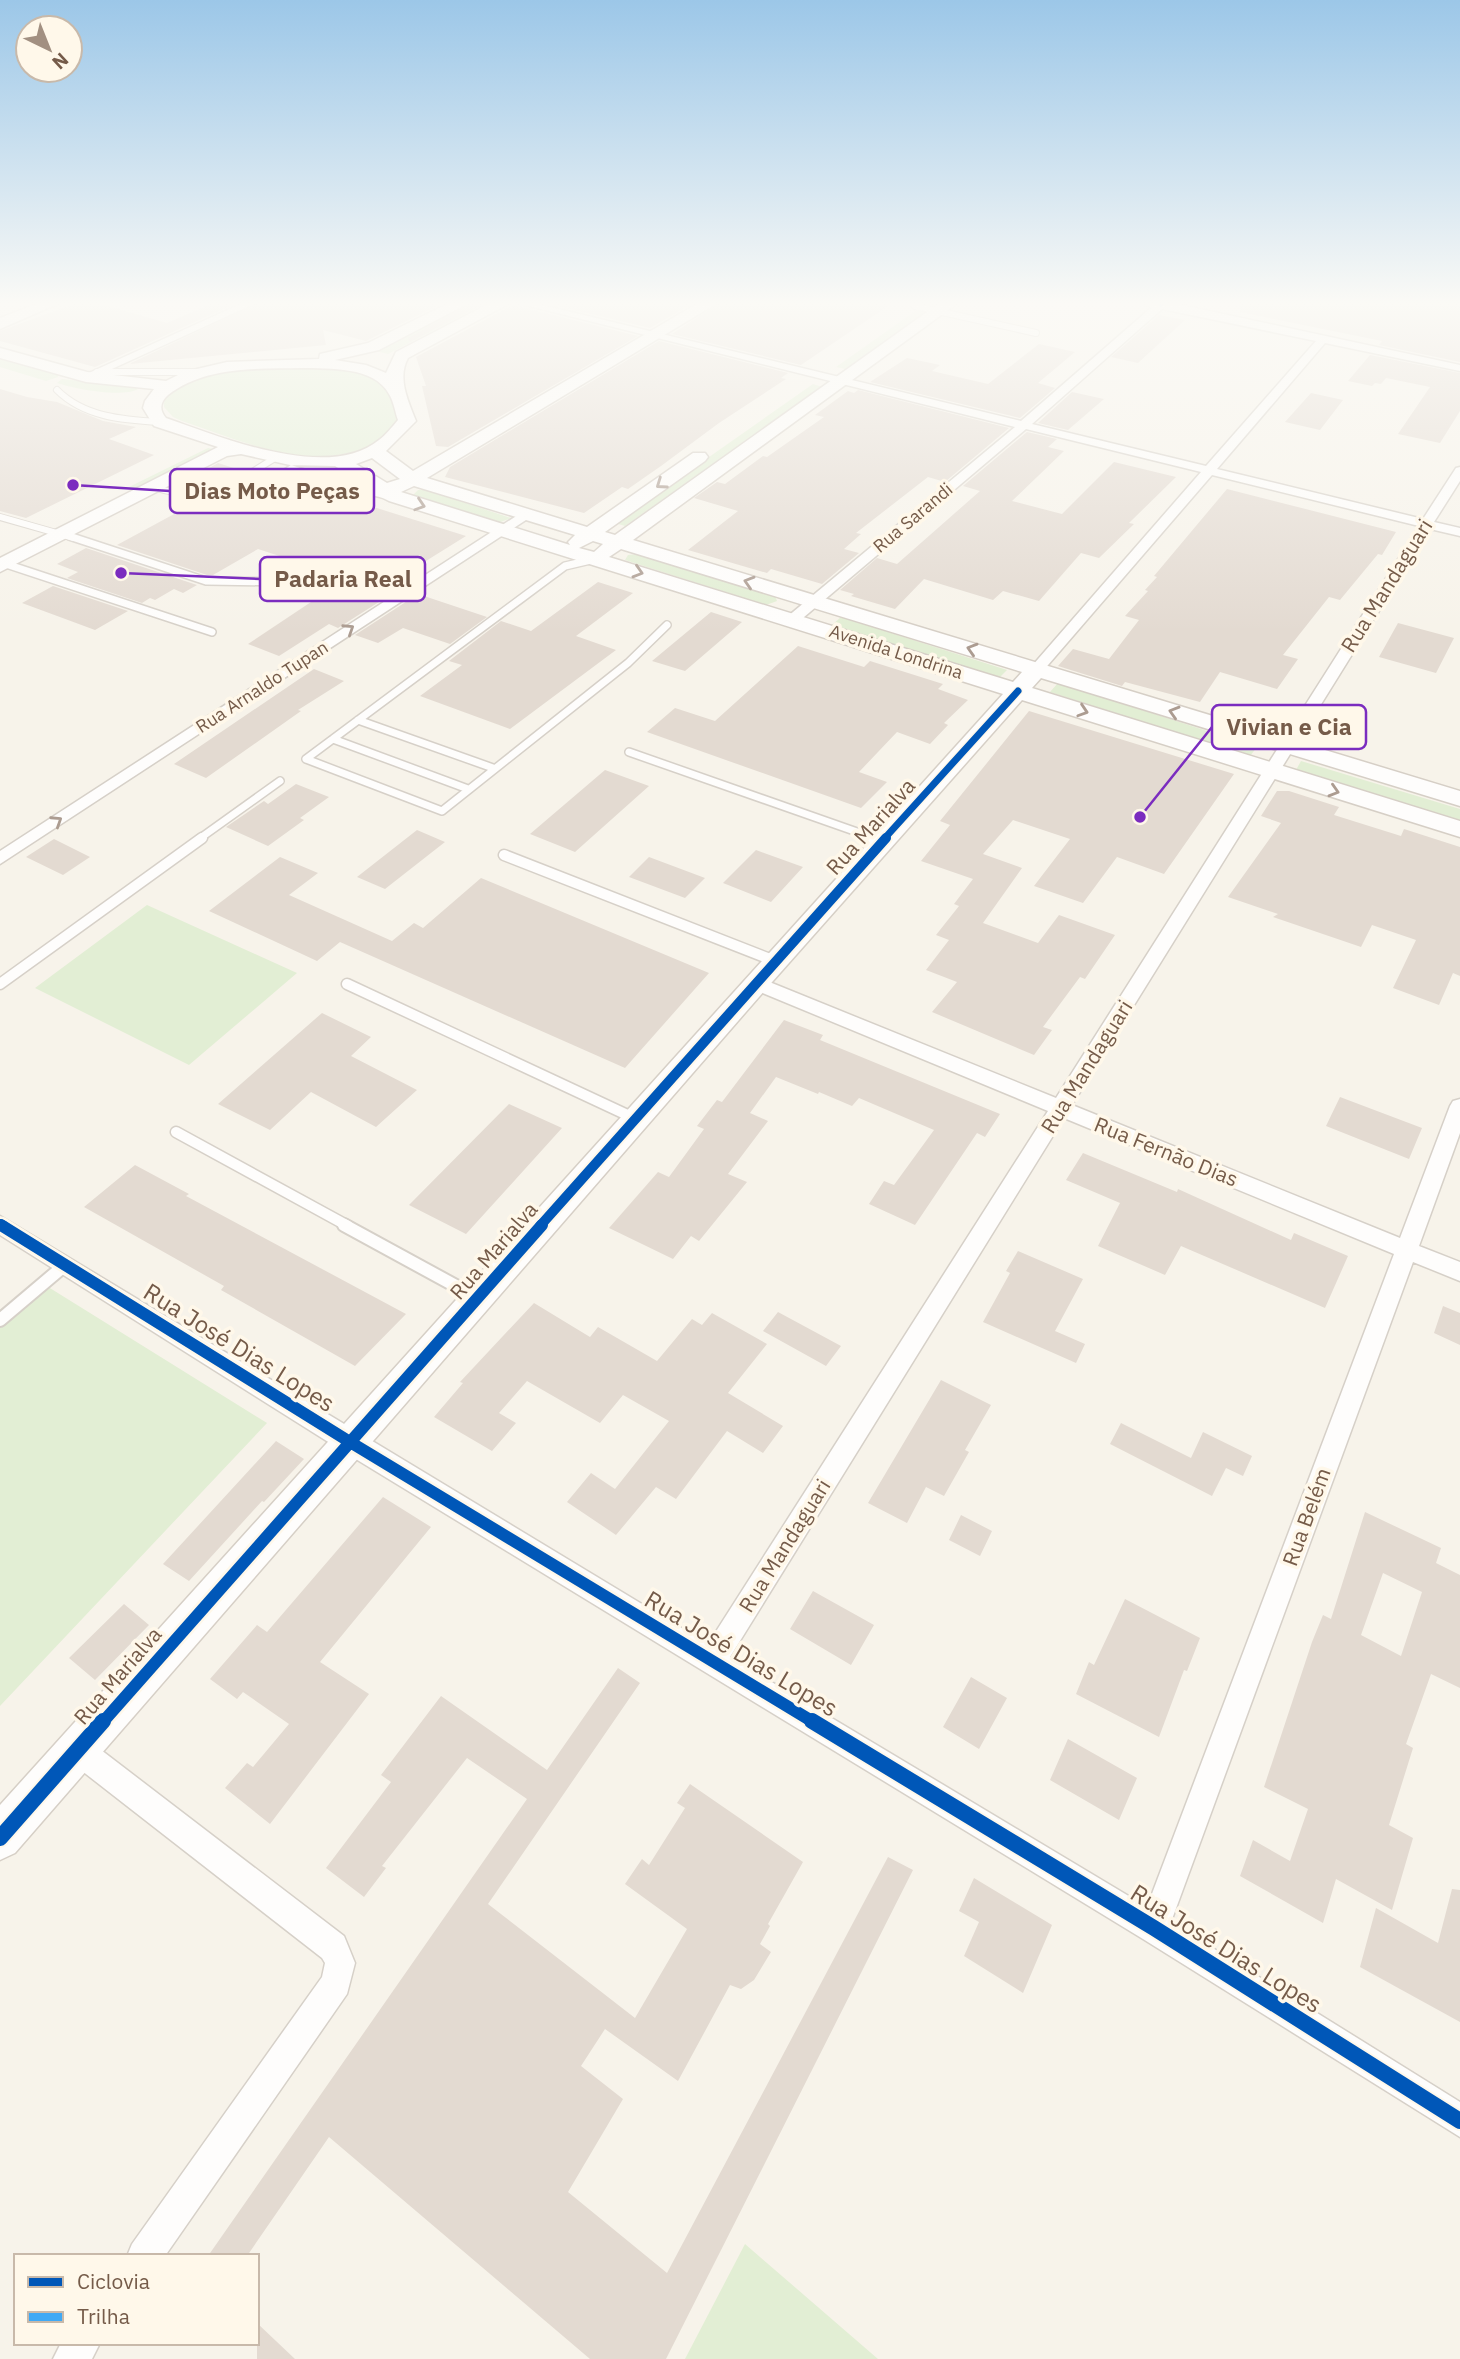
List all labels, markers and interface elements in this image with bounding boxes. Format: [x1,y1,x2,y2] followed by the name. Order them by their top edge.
[14,14,84,84] north arrow
[47,48,74,75] text: N
[170,469,374,513] callout: Dias Moto Peças
[184,475,360,505] text: Dias Moto Peças
[656,476,669,488] one-way arrow
[868,478,957,558] street label: Rua Sarandi
[414,497,426,511] one-way arrow
[1334,514,1438,657] street label: Rua Mandaguari
[260,557,425,601] callout: Padaria Real
[274,563,412,593] text: Padaria Real
[631,564,643,579] one-way arrow
[743,575,755,590] one-way arrow
[826,619,966,684] street label: Avenida Londrina
[342,624,355,637] one-way arrow
[191,635,332,738] street label: Rua Arnaldo Tupan
[966,643,978,658] one-way arrow
[1076,703,1088,718] one-way arrow
[1212,705,1366,749] callout: Vivian e Cia
[1168,706,1181,720] one-way arrow
[1226,711,1352,741] text: Vivian e Cia
[819,772,921,881] street label: Rua Marialva
[1328,783,1340,797] one-way arrow
[49,817,62,830] one-way arrow
[1034,995,1138,1138] street label: Rua Mandaguari
[1090,1110,1242,1193] street label: Rua Fernão Dias
[443,1196,543,1305] street label: Rua Marialva
[138,1275,341,1419] street label: Rua José Dias Lopes
[1275,1464,1337,1570] street label: Rua Belém
[732,1474,836,1617] street label: Rua Mandaguari
[639,1583,844,1724] street label: Rua José Dias Lopes
[67,1621,167,1730] street label: Rua Marialva
[1125,1876,1328,2020] street label: Rua José Dias Lopes
[14,2254,259,2345] legend
[77,2267,150,2295] text: Ciclovia
[77,2302,130,2330] text: Trilha

